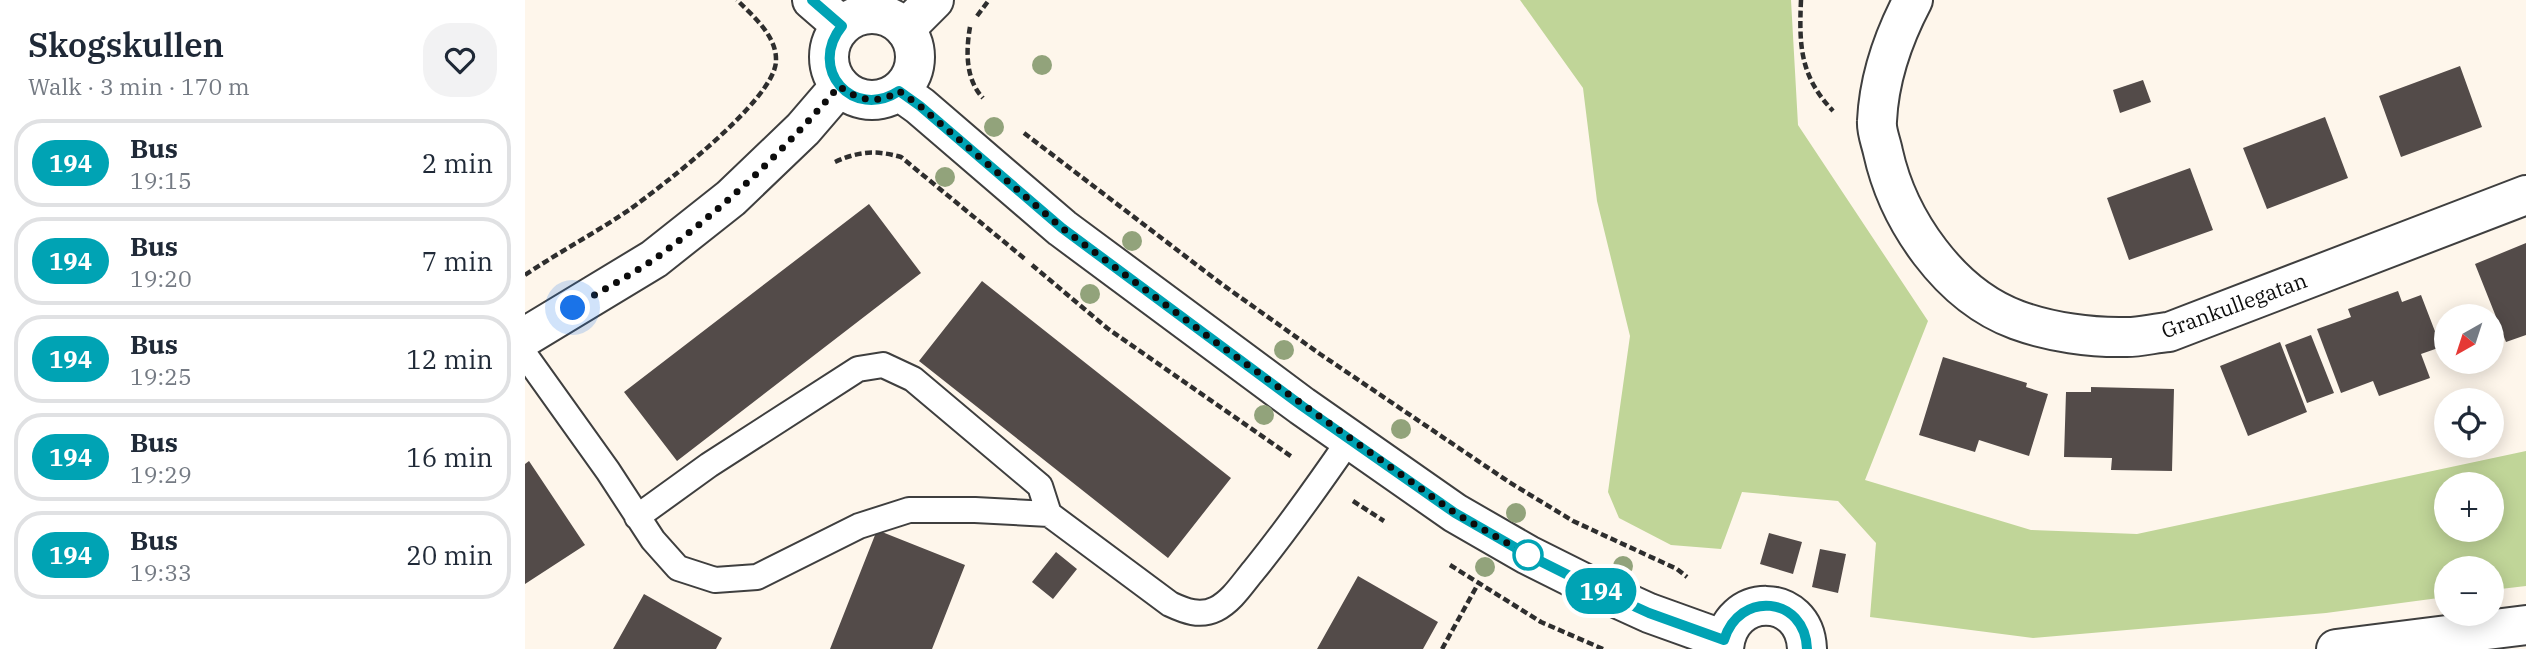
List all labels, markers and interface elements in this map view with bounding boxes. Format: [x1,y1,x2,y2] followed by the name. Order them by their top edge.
[28,23,224,66] text: Skogskullen
[423,23,497,97] button: heart
[28,71,250,101] text: Walk · 3 min · 170 m
[130,131,178,165] text: Bus
[422,146,493,180] text: 2 min
[49,147,92,179] text: 194
[130,165,192,195] text: 19:15
[130,229,178,263] text: Bus
[422,244,493,278] text: 7 min
[49,245,92,277] text: 194
[130,263,192,293] text: 19:20
[2157,266,2311,344] street label: Grankullegatan
[555,290,590,325] your location
[2434,304,2504,374] north arrow
[2434,304,2504,626] map controls
[130,327,178,361] text: Bus
[406,342,493,376] text: 12 min
[49,343,92,375] text: 194
[130,361,192,391] text: 19:25
[2434,388,2504,458] button: locate
[130,425,178,459] text: Bus
[406,440,493,474] text: 16 min
[49,441,92,473] text: 194
[130,459,192,489] text: 19:29
[2434,472,2504,542] button: +
[130,523,178,557] text: Bus
[406,538,493,572] text: 20 min
[49,539,92,571] text: 194
[1513,540,1543,570] unlabelled marker
[2434,556,2504,626] button: −
[130,557,192,587] text: 19:33
[1561,568,1641,614] line badge: 194
[1579,575,1623,607] text: 194

